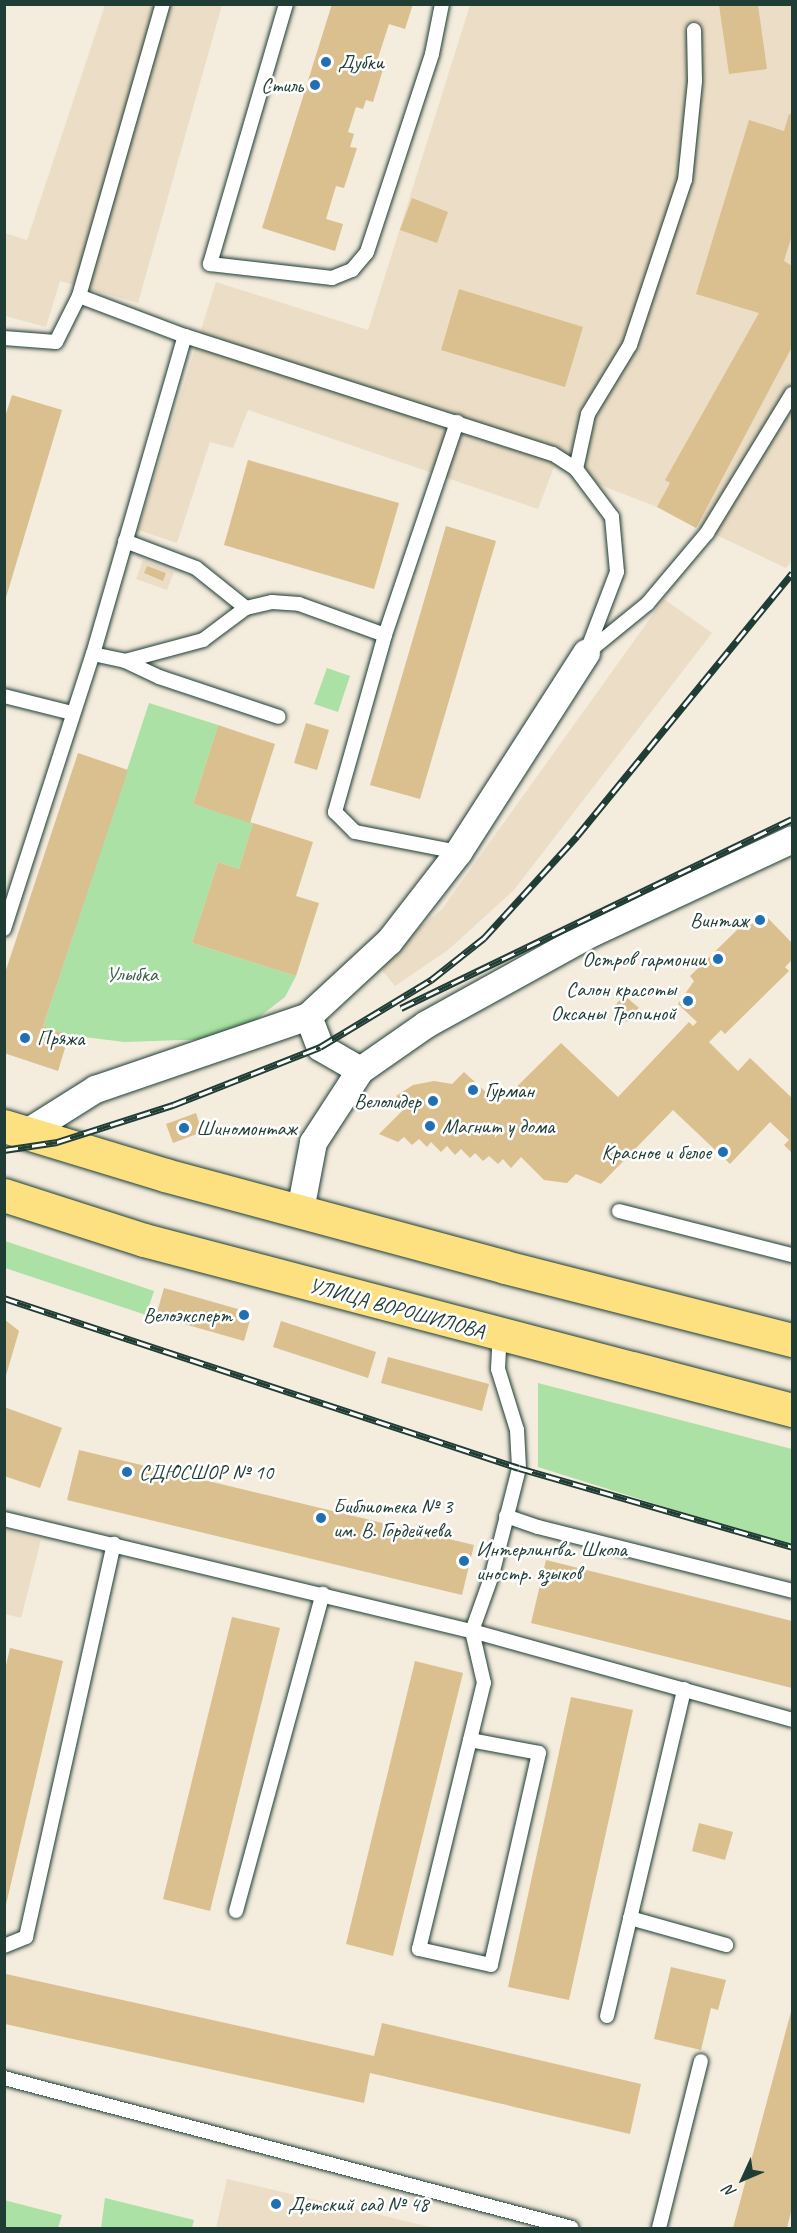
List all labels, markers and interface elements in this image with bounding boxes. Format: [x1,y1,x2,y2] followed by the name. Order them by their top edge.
[338,49,384,75] place label: Дубки
[319,55,333,69] marker: Дубки
[261,72,303,98] place label: Стиль
[308,78,322,92] marker: Стиль
[690,907,748,933] place label: Винтаж
[753,913,767,927] marker: Винтаж
[583,946,706,972] place label: Остров гармонии
[711,952,725,966] marker: Остров гармонии
[106,961,158,987] park label: Улыбка
[551,976,676,1026] place label: Салон красоты Оксаны Тропиной
[681,994,695,1008] marker: Салон красоты Оксаны Тропиной
[37,1025,84,1051] place label: Пряжа
[18,1031,32,1045] marker: Пряжа
[485,1077,534,1103] place label: Гурман
[466,1083,480,1097] marker: Гурман
[354,1088,421,1114] place label: Велолидер
[426,1094,440,1108] marker: Велолидер
[442,1113,554,1139] place label: Магнит у дома
[196,1115,296,1141] place label: Шиномонтаж
[423,1119,437,1133] marker: Магнит у дома
[177,1121,191,1135] marker: Шиномонтаж
[601,1139,711,1165] place label: Красное и белое
[716,1145,730,1159] marker: Красное и белое
[307,1273,487,1343] street label: УЛИЦА ВОРОШИЛОВА
[143,1302,232,1328] place label: Велоэксперт
[237,1308,251,1322] marker: Велоэксперт
[139,1459,273,1485] place label: СДЮСШОР № 10
[120,1465,134,1479] marker: СДЮСШОР № 10
[333,1493,453,1543] place label: Библиотека № 3 им. В. Гордейчева
[314,1511,328,1525] marker: Библиотека № 3 им. В. Гордейчева
[476,1536,627,1586] place label: Интерлингва. Школа иностр. языков
[457,1554,471,1568] marker: Интерлингва. Школа иностр. языков
[713,2149,773,2209] north arrow
[719,2181,741,2202] text: N
[288,2191,429,2217] place label: Детский сад № 48
[269,2197,283,2211] marker: Детский сад № 48

